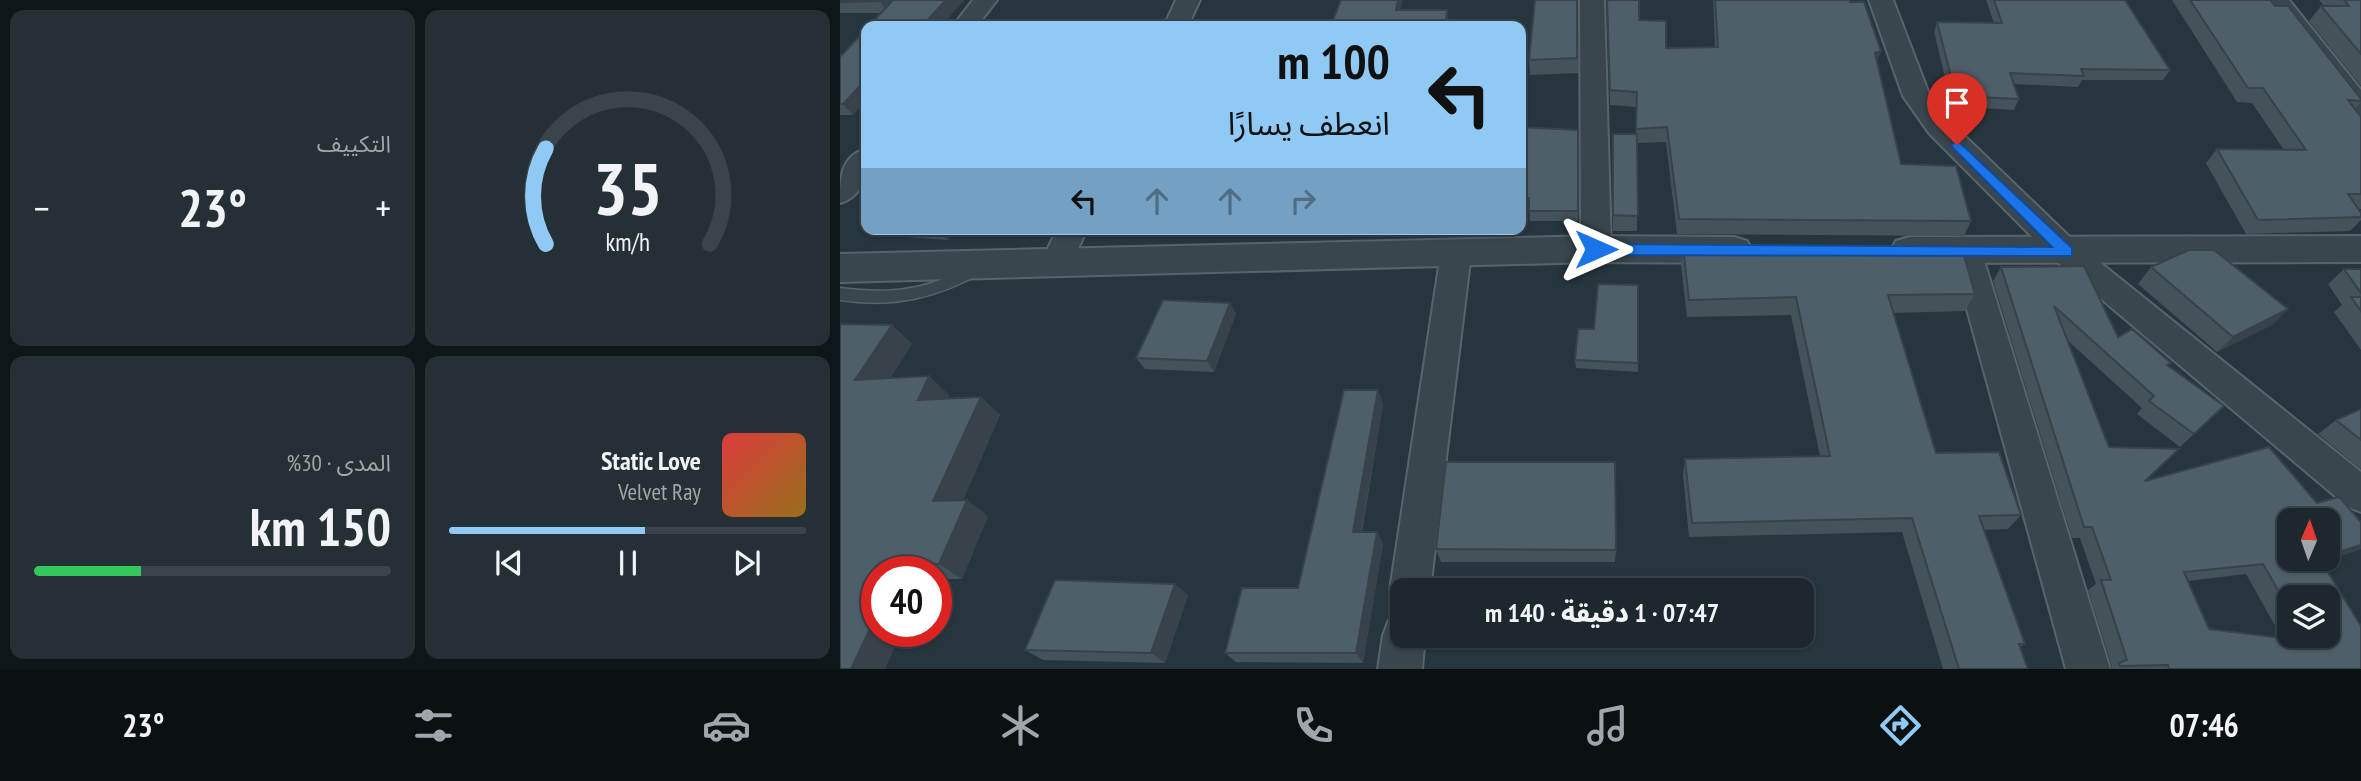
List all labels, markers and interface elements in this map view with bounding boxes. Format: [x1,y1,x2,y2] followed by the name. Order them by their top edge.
[1277,29,1390,93] text: 100 m
[1414,49,1505,140] icon: left
[1927,73,1987,145] pin
[1938,84,1976,122] icon: arrive
[1228,102,1390,144] text: انعطف يسارًا
[317,129,391,158] text: التكييف
[593,140,662,234] text: 35
[178,174,247,241] text: 23°
[1065,182,1103,220] icon: left
[1138,182,1176,220] icon: ahead
[1211,182,1249,220] icon: ahead
[1284,182,1322,220] icon: right
[34,183,50,232] text: −
[375,183,391,232] text: +
[1559,212,1633,286] position arrow
[605,226,650,258] text: km/h
[601,444,701,477] text: Static Love
[287,448,391,477] text: المدى · 30%
[618,477,701,506] text: Velvet Ray
[250,493,391,560] text: 150 km
[2277,508,2340,570] north arrow
[2277,508,2340,648] map controls
[490,544,528,582] icon: previous
[609,544,647,582] icon: pause
[728,544,766,582] icon: next
[861,556,952,647] speed limit sign: 40
[2277,585,2340,648] button: layers
[1485,596,1719,629] text: 07:47 · 1 دقيقة · 140 m
[409,701,458,750] icon: filters
[702,701,751,750] icon: car
[996,701,1045,750] icon: climate
[1289,701,1338,750] icon: phone
[1583,701,1632,750] icon: music
[1876,701,1925,750] icon: directions
[122,704,165,746] text: 23°
[2170,704,2239,746] text: 07:46

